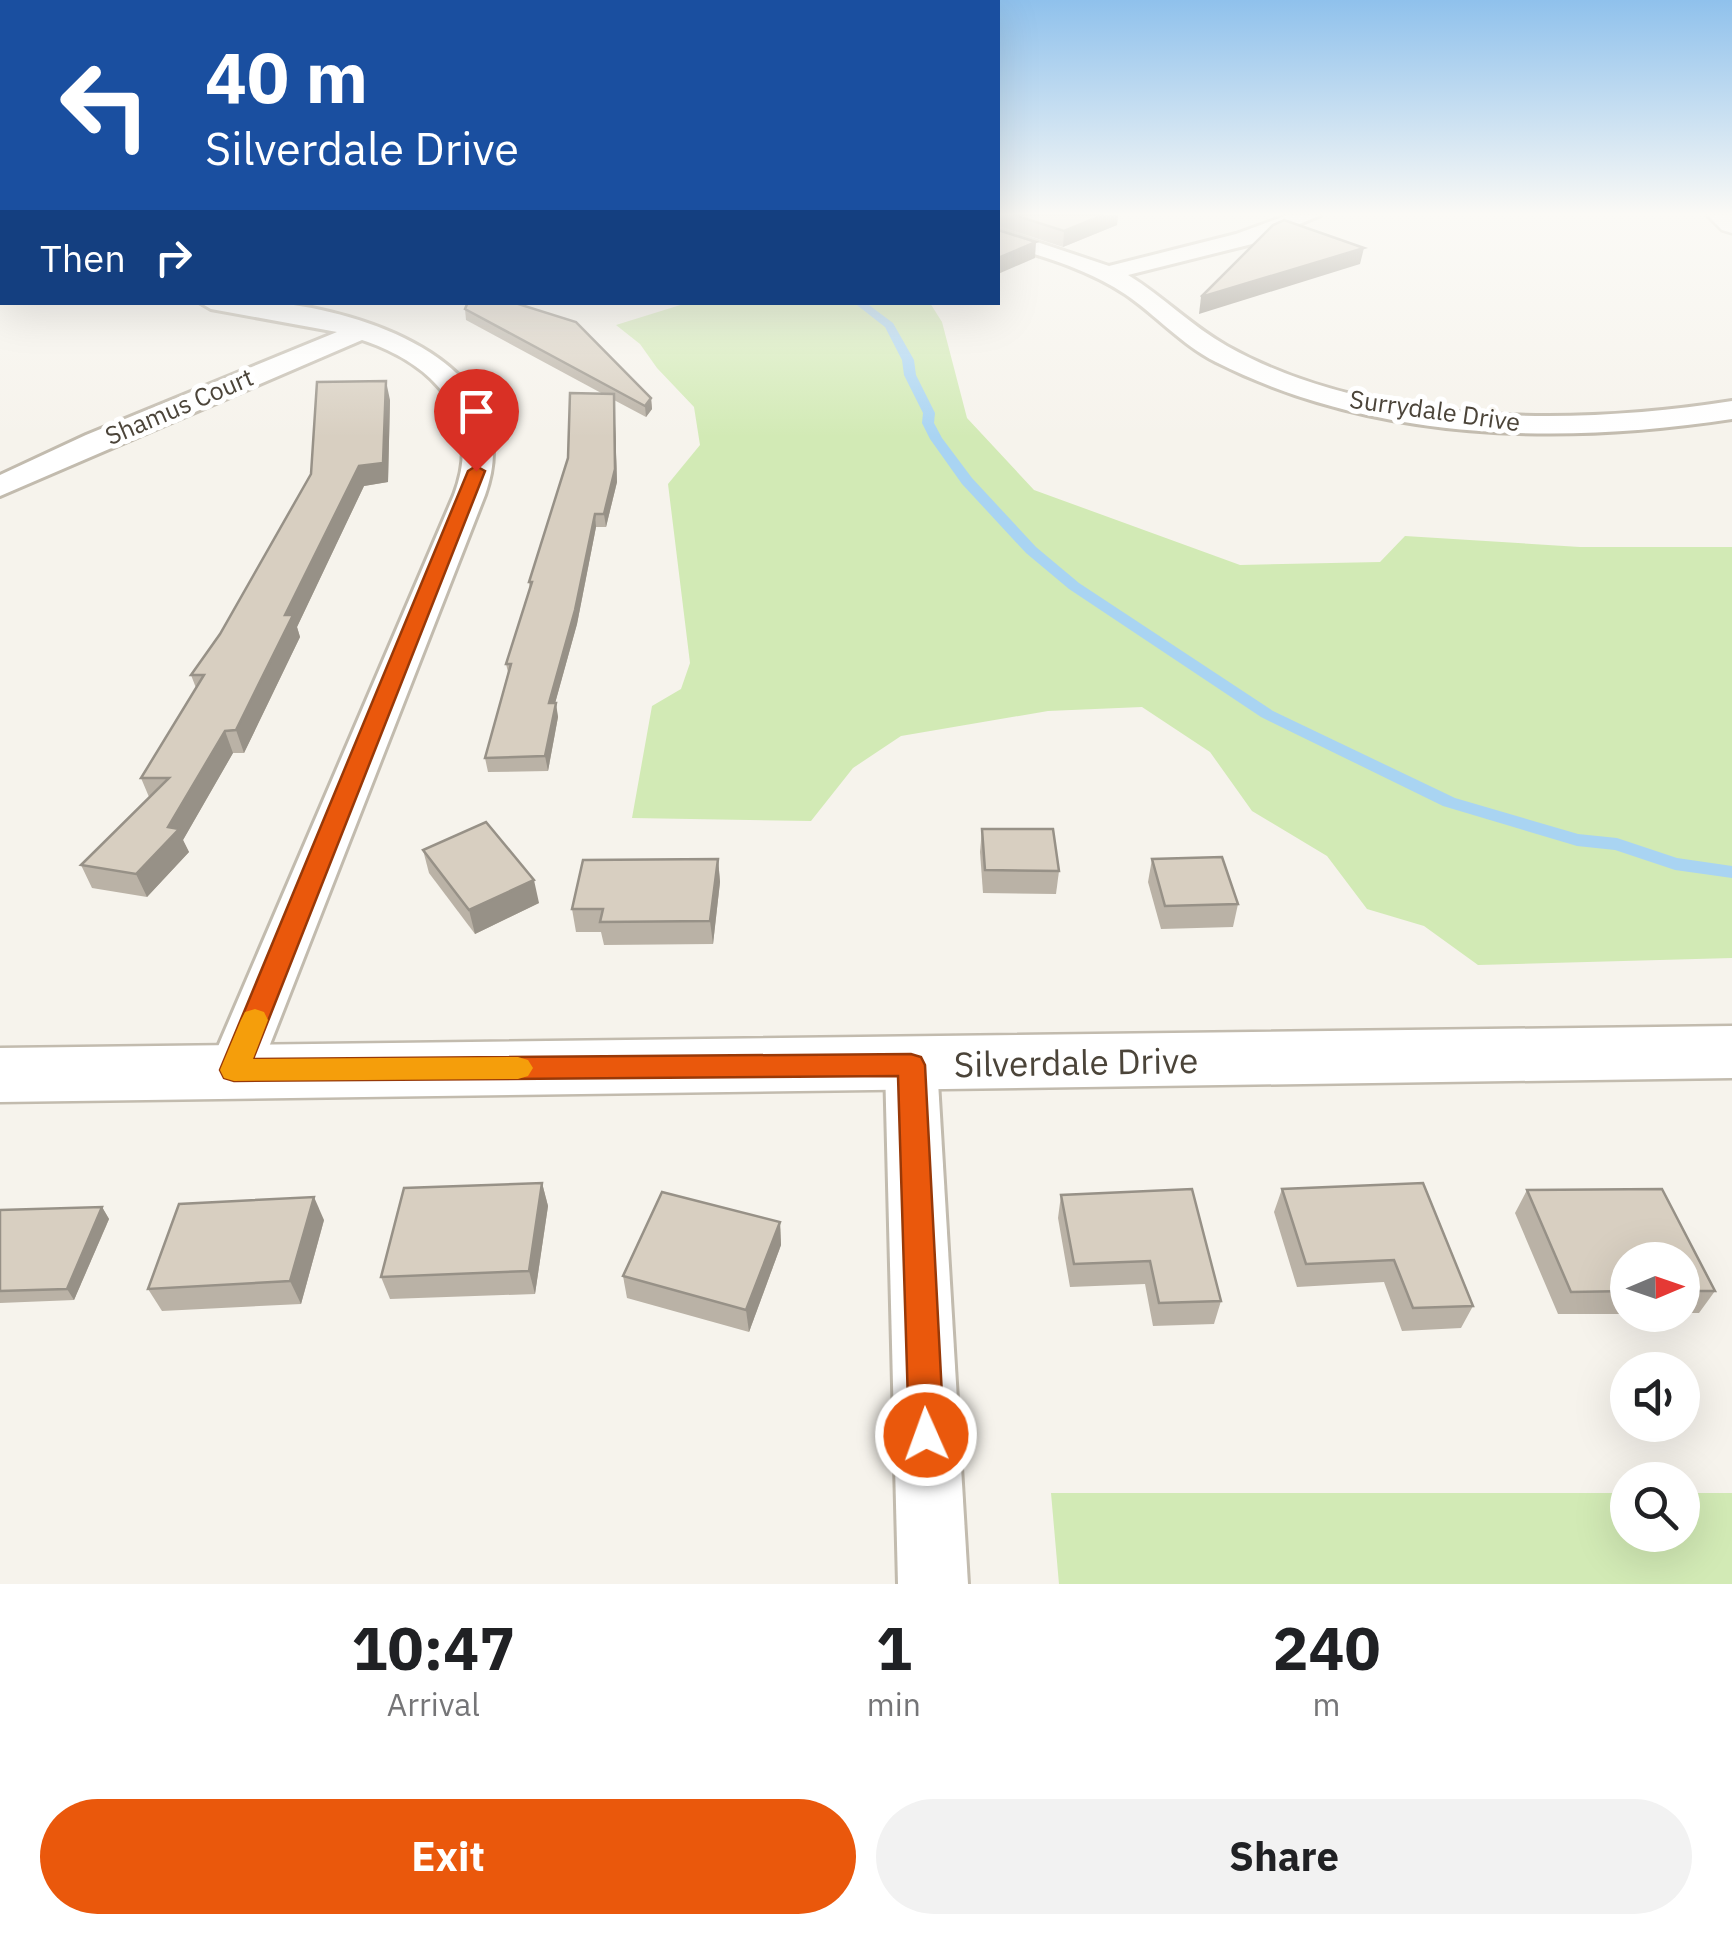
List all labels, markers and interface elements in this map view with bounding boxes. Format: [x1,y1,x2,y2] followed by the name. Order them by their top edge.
[205,31,368,122] text: 40 m
[40,40,170,170] icon: left
[205,119,519,177] text: Silverdale Drive
[146,230,201,285] icon: right
[40,233,126,282] text: Then
[100,360,258,452] street label: Shamus Court
[434,369,519,472] pin
[1348,382,1522,438] street label: Surrydale Drive
[449,384,504,439] icon: arrive
[953,1037,1199,1087] street label: Silverdale Drive
[1610,1242,1700,1332] north arrow
[1610,1242,1700,1552] map controls
[1610,1352,1700,1442] button: sound
[874,1383,978,1487] position arrow
[1610,1462,1700,1552] button: search
[352,1608,515,1687] text: 10:47
[876,1608,912,1687] text: 1
[1272,1608,1380,1687] text: 240
[387,1683,480,1725] text: Arrival
[867,1683,921,1725] text: min
[1313,1683,1340,1725] text: m
[40,1799,856,1914] button: Exit
[876,1799,1692,1914] button: Share

